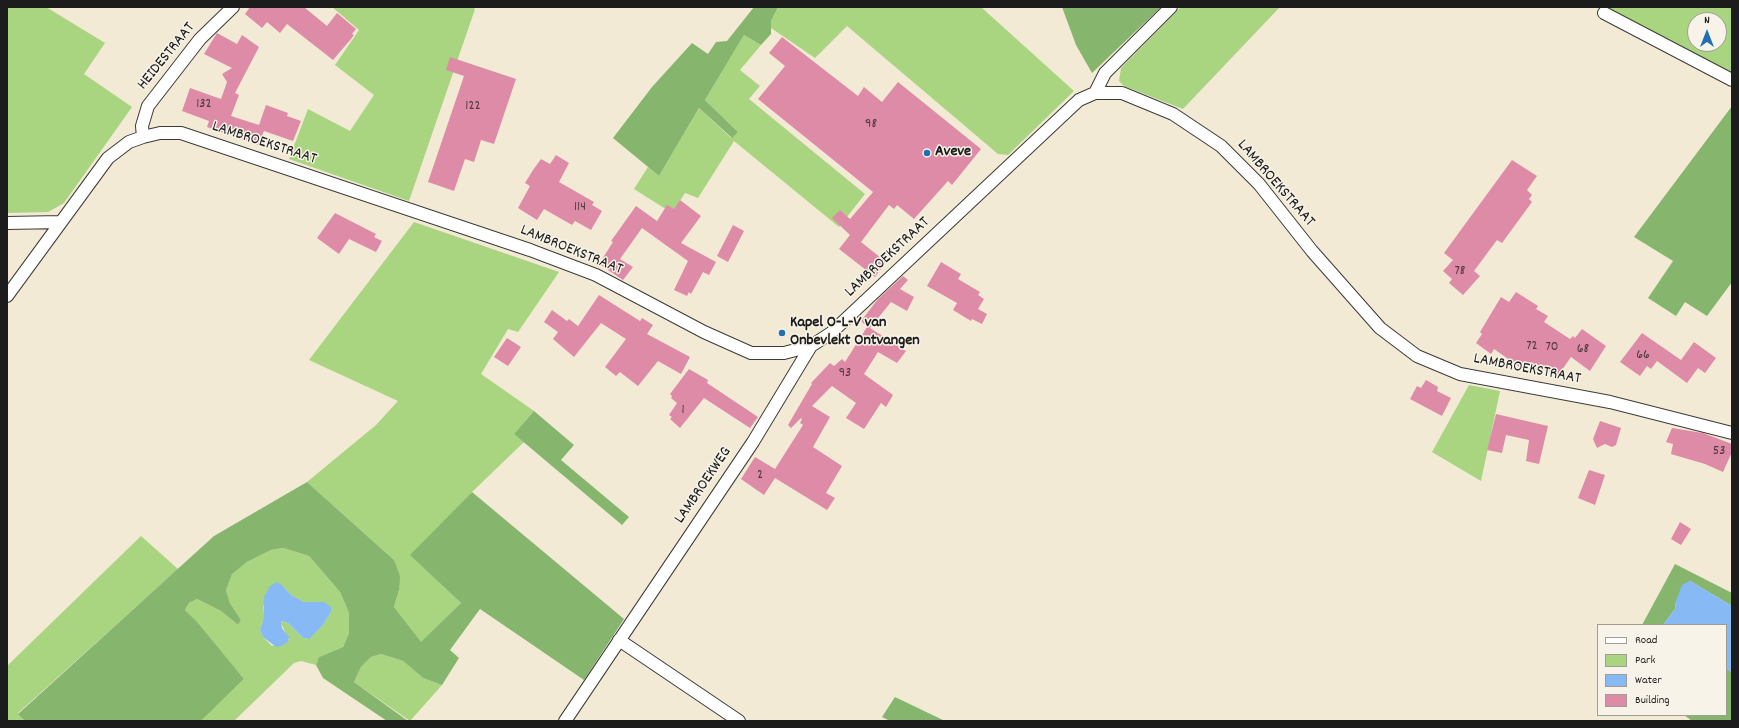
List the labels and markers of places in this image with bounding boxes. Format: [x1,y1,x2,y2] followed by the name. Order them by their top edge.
[935,143,971,163] place label: Aveve
[922,148,932,158] marker: Aveve
[790,314,920,352] place label: Kapel O-L-V van Onbevlekt Ontvangen
[777,328,787,338] marker: Kapel O-L-V van Onbevlekt Ontvangen

